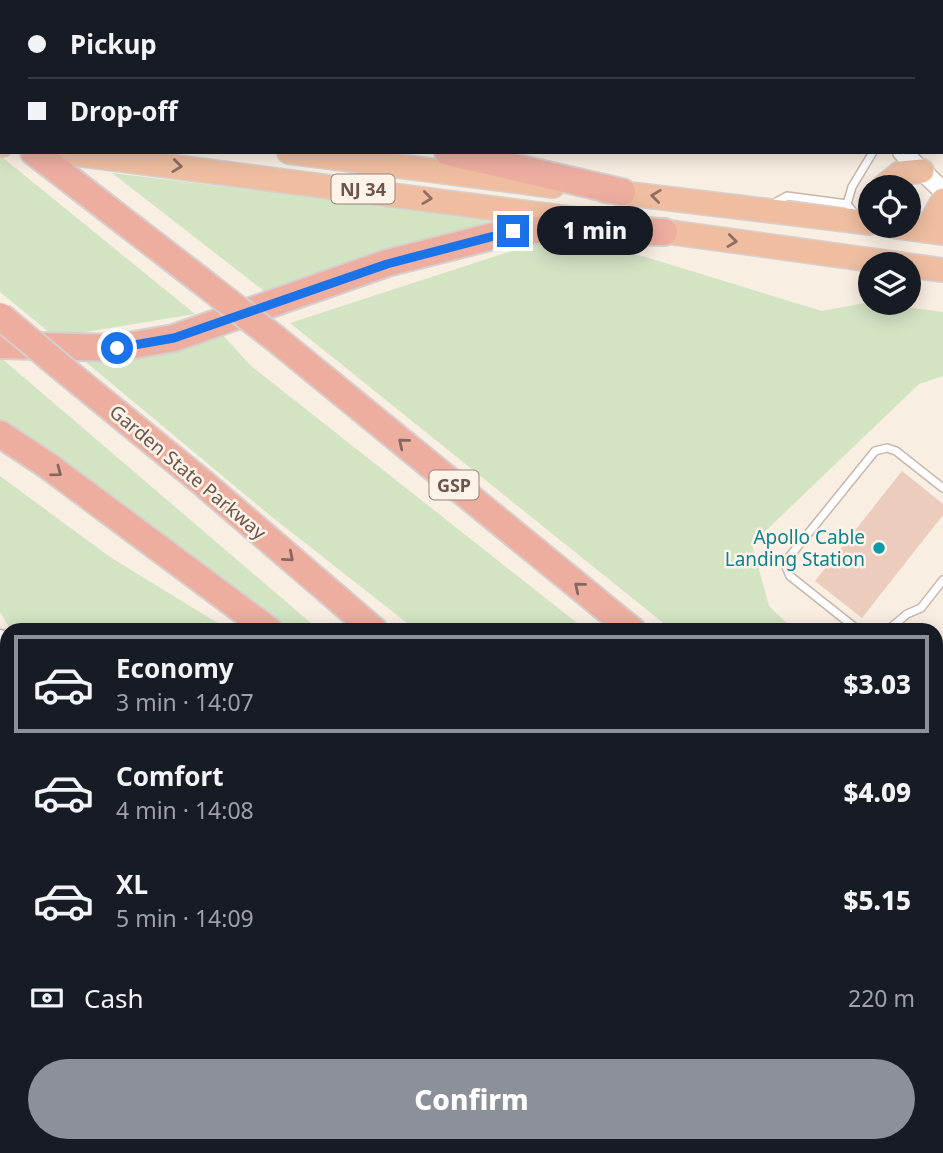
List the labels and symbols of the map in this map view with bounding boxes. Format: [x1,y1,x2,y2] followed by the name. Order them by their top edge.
[172,158,183,173] one-way arrow
[332,174,394,204] road number: NJ 34
[650,189,662,204] one-way arrow
[421,190,433,205] one-way arrow
[538,206,653,256] callout: 1 min
[497,215,529,247] route end
[726,233,738,248] one-way arrow
[101,332,133,364] route start
[104,399,272,545] street label: Garden State Parkway
[398,439,411,451] one-way arrow
[49,464,61,477] one-way arrow
[430,471,478,500] road number: GSP
[725,524,865,572] place label: Apollo Cable Landing Station
[871,540,887,556] marker: Apollo Cable Landing Station
[281,549,294,561] one-way arrow
[574,583,587,595] one-way arrow

